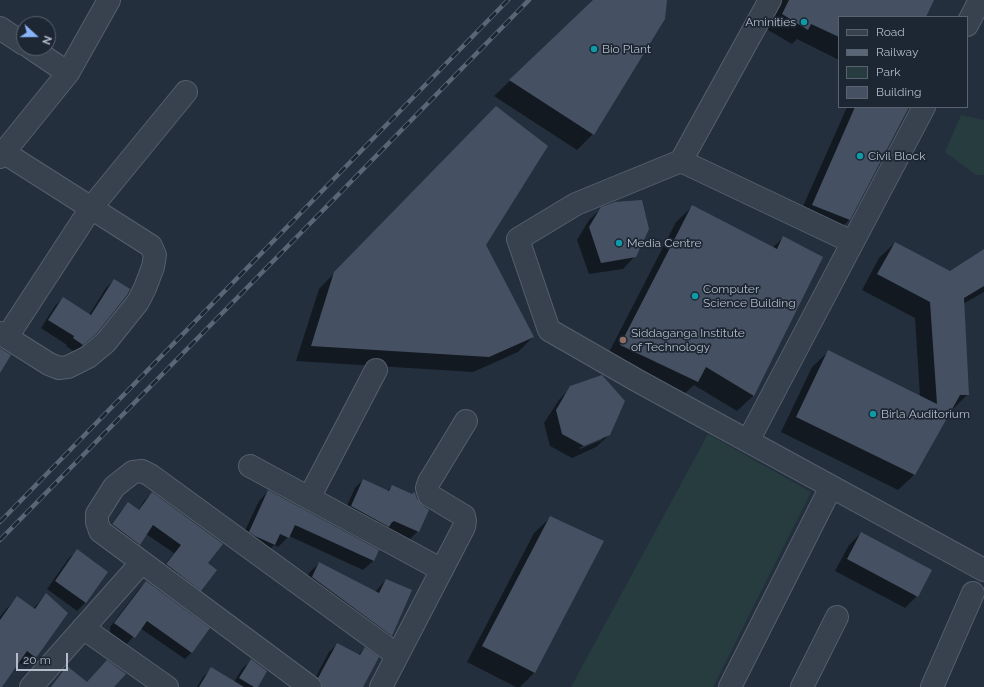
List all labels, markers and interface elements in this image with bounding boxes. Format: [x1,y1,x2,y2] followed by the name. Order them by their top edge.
[745,15,796,29] place label: Aminities
[16,16,56,56] north arrow
[838,16,968,108] legend
[799,17,809,27] marker: Aminities
[876,25,905,39] text: Road
[39,34,54,46] text: N
[602,42,651,56] place label: Bio Plant
[589,44,599,54] marker: Bio Plant
[876,45,918,59] text: Railway
[876,65,901,79] text: Park
[876,85,922,99] text: Building
[868,149,926,163] place label: Civil Block
[855,151,865,161] marker: Civil Block
[627,236,701,250] place label: Media Centre
[614,238,624,248] marker: Media Centre
[703,282,796,310] place label: Computer Science Building
[690,291,700,301] marker: Computer Science Building
[631,326,745,354] place label: Siddaganga Institute of Technology
[618,335,628,345] marker: Siddaganga Institute of Technology
[881,407,970,421] place label: Birla Auditorium
[868,409,878,419] marker: Birla Auditorium
[18,645,70,671] scale bar
[23,653,51,667] text: 20 m

